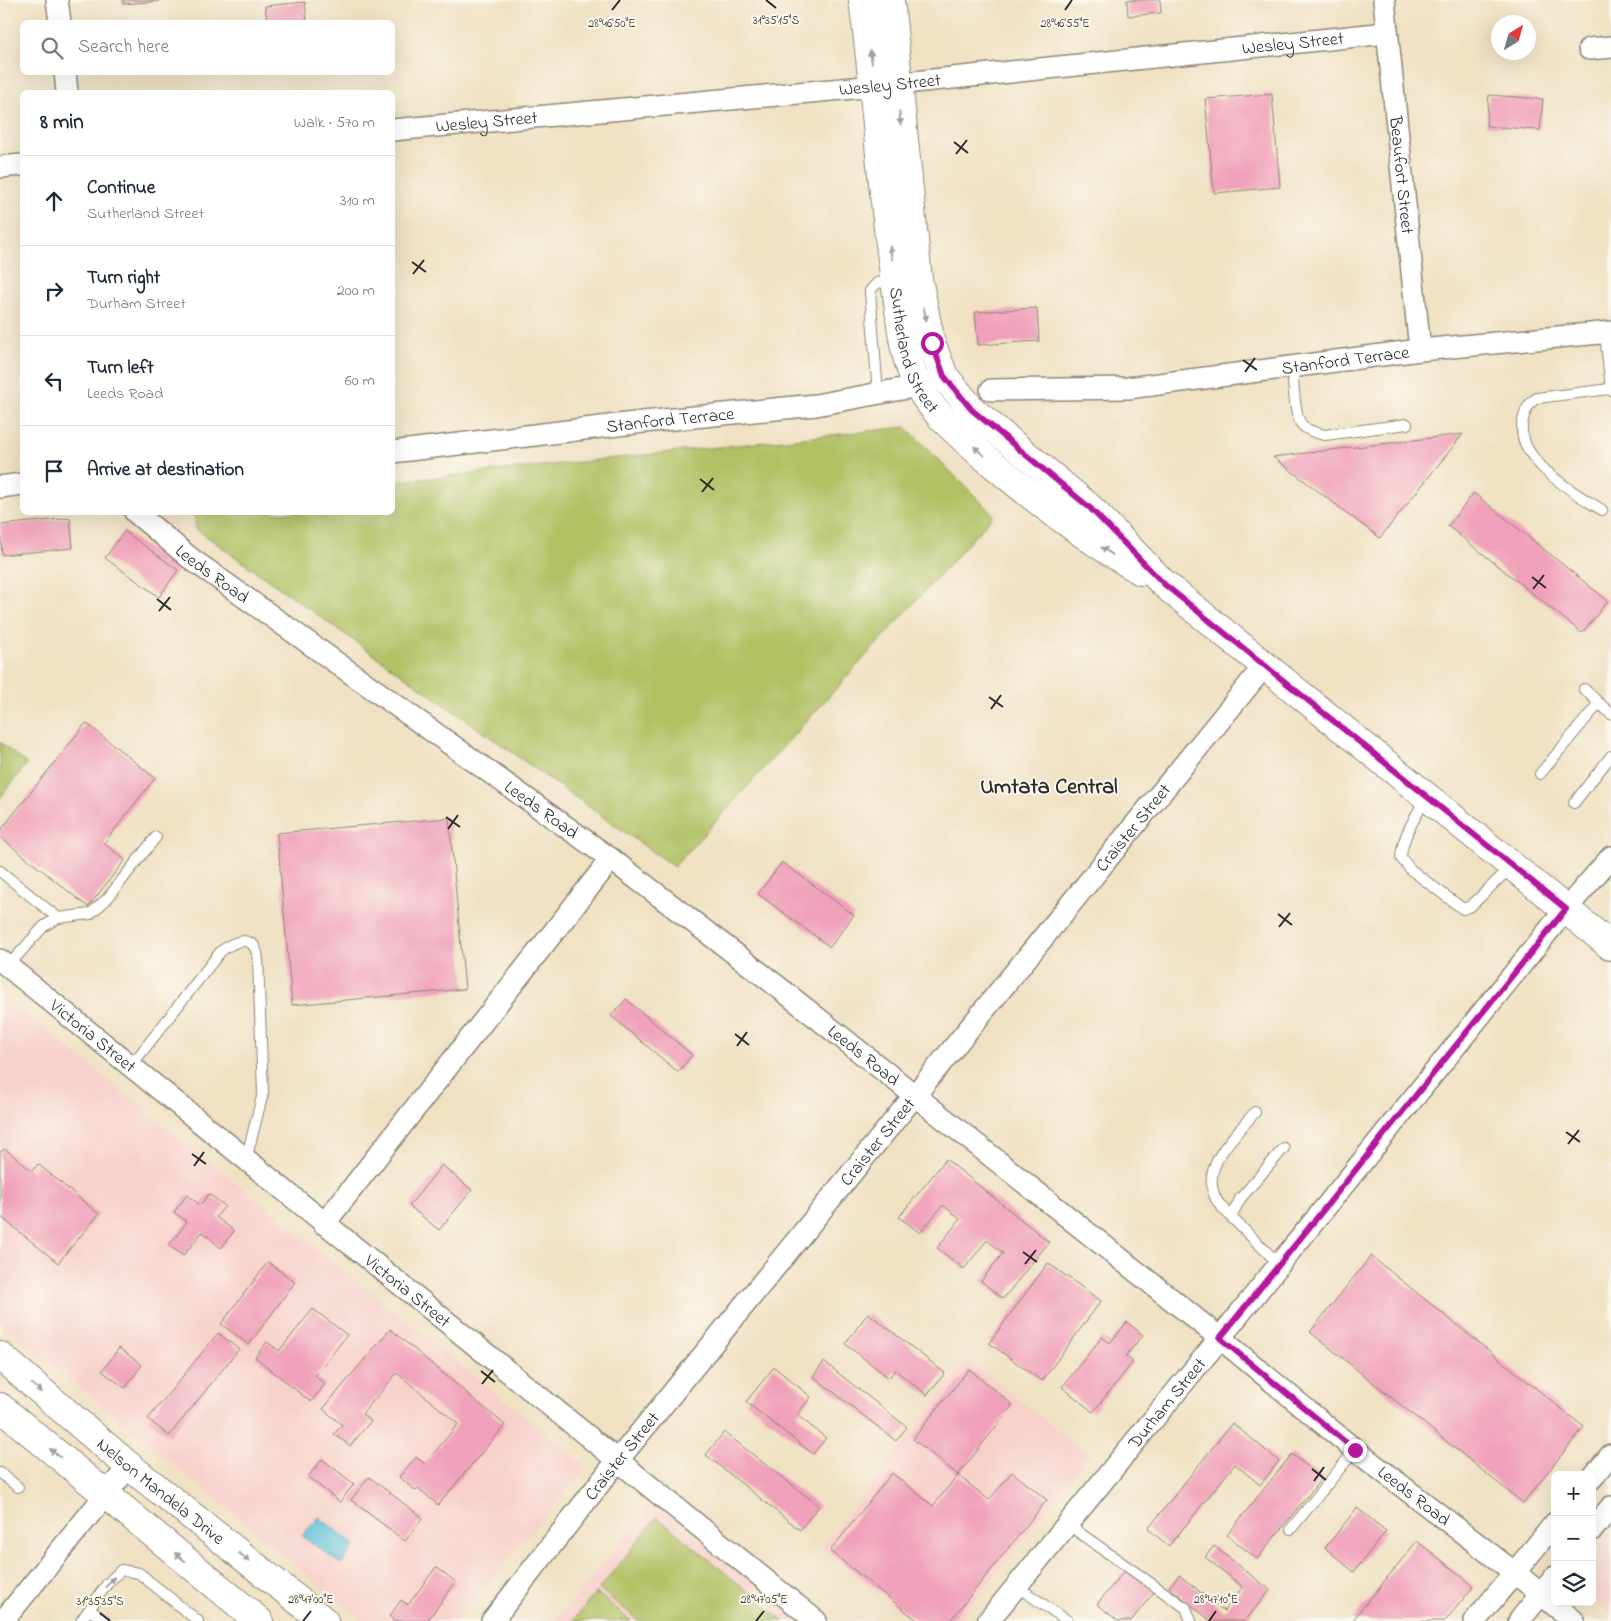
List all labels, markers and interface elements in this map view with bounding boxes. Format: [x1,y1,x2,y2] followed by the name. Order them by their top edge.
[753,12,799,30] text: 31°35'15"S
[588,15,636,33] text: 28°46'50"E
[1041,15,1089,33] text: 28°46'55"E
[1491,15,1536,60] north arrow
[20,20,395,75] search box
[1241,27,1345,63] street label: Wesley Street
[38,34,66,62] icon: search
[78,34,169,61] text: Search here
[867,49,875,65] one-way arrow
[838,68,942,104] street label: Wesley Street
[435,106,539,141] street label: Wesley Street
[40,108,84,138] text: 8 min
[294,111,375,135] text: Walk · 570 m
[897,111,905,127] one-way arrow
[1381,114,1419,236] street label: Beaufort Street
[87,175,155,202] text: Continue
[40,187,68,215] icon: ahead
[340,189,375,213] text: 310 m
[87,202,204,226] text: Sutherland Street
[887,245,895,261] one-way arrow
[87,265,160,292] text: Turn right
[40,277,68,305] icon: right
[337,279,375,303] text: 200 m
[881,286,944,420] street label: Sutherland Street
[87,292,186,316] text: Durham Street
[921,307,929,323] one-way arrow
[921,332,944,355] route start
[1280,340,1412,383] street label: Stanford Terrace
[87,355,154,382] text: Turn left
[40,367,68,395] icon: left
[345,369,375,393] text: 60 m
[87,382,163,406] text: Leeds Road
[605,402,736,441] street label: Stanford Terrace
[973,445,985,457] one-way arrow
[40,457,68,485] icon: arrive
[87,457,244,484] text: Arrive at destination
[168,540,254,611] street label: Leeds Road
[1100,546,1114,555] one-way arrow
[980,772,1118,804] district label: Umtata Central
[498,776,583,847] street label: Leeds Road
[1090,779,1178,879] street label: Craister Street
[42,993,141,1080] street label: Victoria Street
[821,1020,904,1093] street label: Leeds Road
[835,1093,923,1193] street label: Craister Street
[357,1248,456,1335] street label: Victoria Street
[1122,1353,1214,1456] street label: Durham Street
[31,1382,44,1393] one-way arrow
[580,1407,667,1507] street label: Craister Street
[90,1433,230,1553] street label: Nelson Mandela Drive
[1344,1439,1367,1462] route end
[49,1448,62,1459] one-way arrow
[1371,1461,1455,1533] street label: Leeds Road
[1551,1471,1596,1606] map controls
[1551,1471,1596,1516] button: +
[1551,1516,1596,1561] button: −
[174,1552,186,1563] one-way arrow
[237,1552,250,1563] one-way arrow
[1551,1561,1596,1606] button: layers
[104,1576,115,1589] one-way arrow
[288,1591,334,1609] text: 28°47'00"E
[741,1591,787,1609] text: 28°47'05"E
[1194,1591,1238,1609] text: 28°47'10"E
[76,1593,124,1611] text: 31°35'35"S

